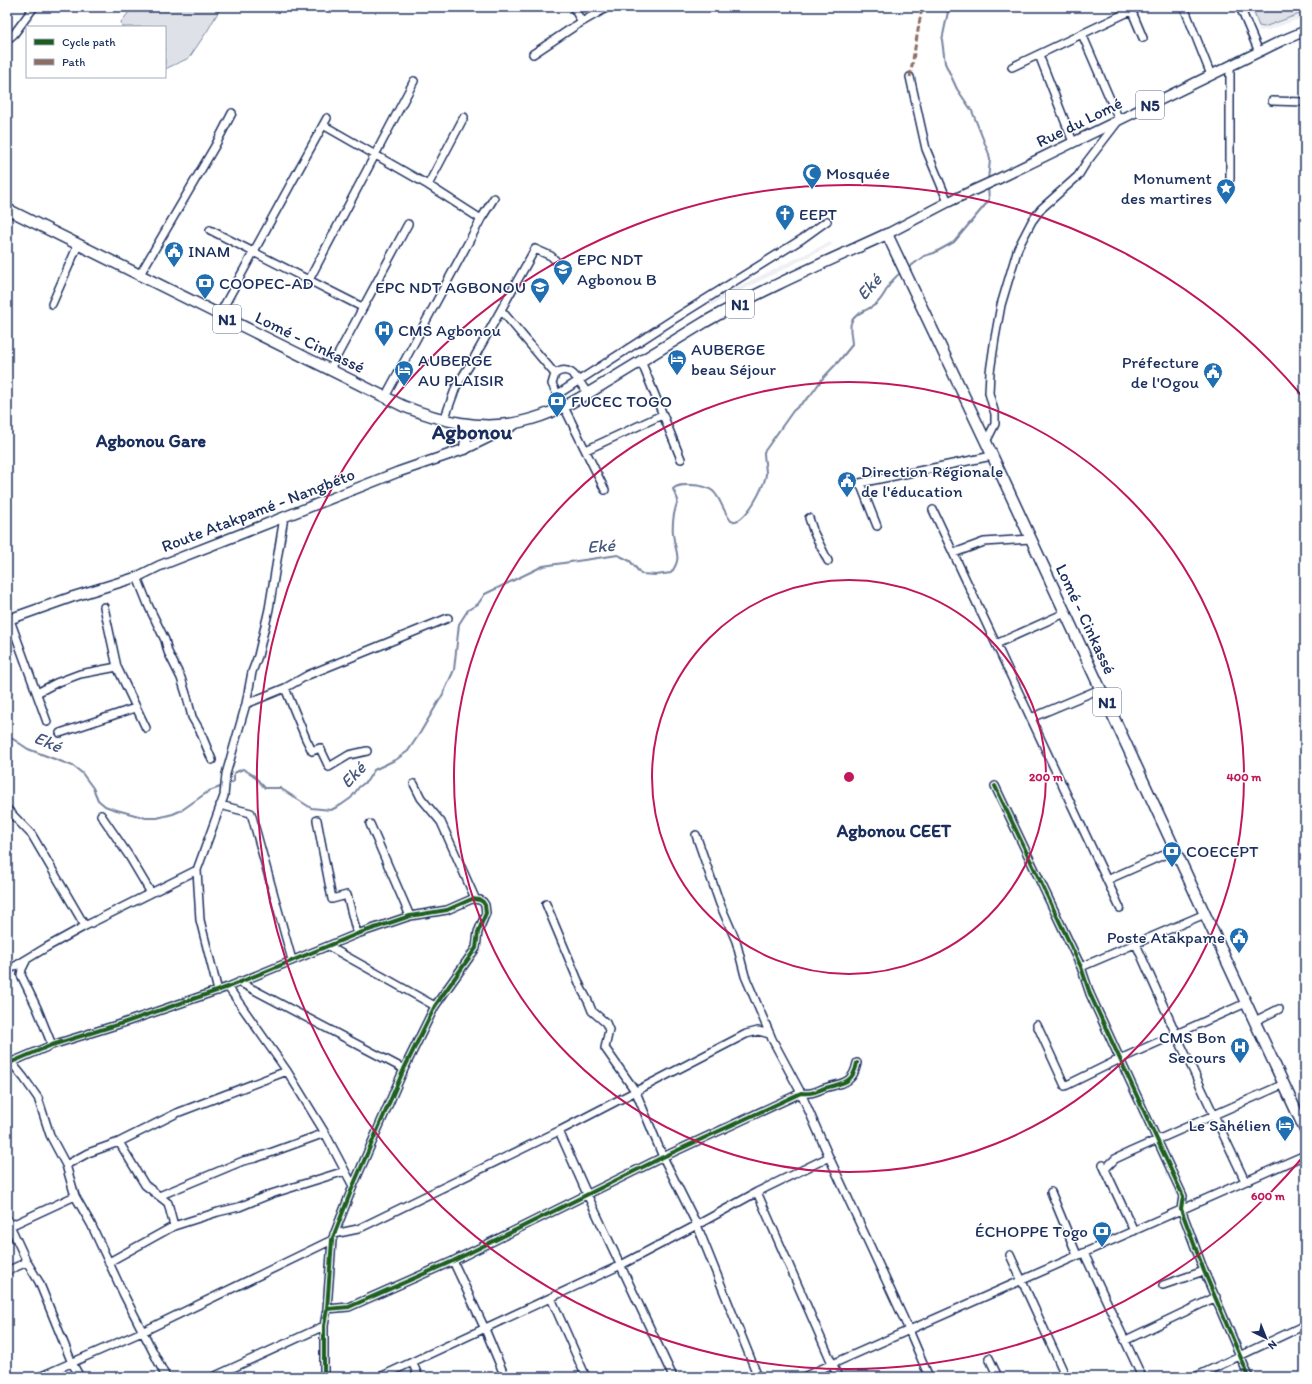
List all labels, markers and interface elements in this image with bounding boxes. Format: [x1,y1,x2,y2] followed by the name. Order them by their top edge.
[26,26,166,78] legend
[62,35,116,49] text: Cycle path
[62,55,85,69] text: Path
[1136,91,1164,119] road number: N5
[1033,93,1125,151] street label: Rue du Lomé
[801,162,823,190] mosque icon: Mosquée
[826,163,890,183] place label: Mosquée
[1121,168,1212,208] place label: Monument des martires
[1215,177,1237,205] place icon: Monument des martires
[774,203,796,231] church icon: EEPT
[799,204,838,224] place label: EEPT
[163,240,185,268] public building icon: INAM
[188,241,230,261] place label: INAM
[577,249,657,289] place label: EPC NDT Agbonou B
[552,258,574,286] school or university icon: EPC NDT Agbonou B
[852,268,887,305] water label: Eké
[194,272,216,300] bank icon: COOPEC-AD
[219,273,314,293] place label: COOPEC-AD
[529,276,551,304] school or university icon: EPC NDT AGBONOU
[375,277,526,297] place label: EPC NDT AGBONOU
[726,290,754,318] road number: N1
[213,305,241,333] road number: N1
[252,307,368,377] street label: Lomé - Cinkassé
[373,319,395,347] hospital icon: CMS Agbonou
[398,320,501,340] place label: CMS Agbonou
[691,339,776,379] place label: AUBERGE beau Séjour
[666,348,688,376] hotel icon: AUBERGE beau Séjour
[418,350,504,390] place label: AUBERGE AU PLAISIR
[1122,352,1200,392] place label: Préfecture de l'Ogou
[393,359,415,387] hotel icon: AUBERGE AU PLAISIR
[1202,361,1224,389] public building icon: Préfecture de l'Ogou
[546,390,568,418] bank icon: FUCEC TOGO
[571,391,672,411] place label: FUCEC TOGO
[431,419,512,445] district label: Agbonou
[95,430,207,452] district label: Agbonou Gare
[861,461,1003,501] place label: Direction Régionale de l'éducation
[158,464,358,556] street label: Route Atakpamé - Nangbéto
[836,470,858,498] public building icon: Direction Régionale de l'éducation
[586,534,617,558] water label: Eké
[1052,561,1120,677] street label: Lomé - Cinkassé
[1093,688,1121,716] road number: N1
[31,726,66,758] water label: Eké
[335,756,372,793] water label: Eké
[842,770,856,784] centre of rings
[1029,770,1064,784] text: 200 m
[1227,770,1262,784] text: 400 m
[836,820,952,842] district label: Agbonou CEET
[1161,840,1183,868] bank icon: COECEPT
[1186,841,1259,861] place label: COECEPT
[1228,926,1250,954] public building icon: Poste Atakpame
[1107,927,1225,947] place label: Poste Atakpame
[1159,1027,1226,1067] place label: CMS Bon Secours
[1229,1036,1251,1064] hospital icon: CMS Bon Secours
[1274,1114,1296,1142] hotel icon: Le Sahélien
[1188,1115,1271,1135] place label: Le Sahélien
[1251,1189,1286,1203] text: 600 m
[1091,1220,1113,1248] bank icon: ÉCHOPPE Togo
[975,1221,1088,1241] place label: ÉCHOPPE Togo
[1246,1318,1286,1358] north arrow
[1265,1338,1280,1352] text: N

